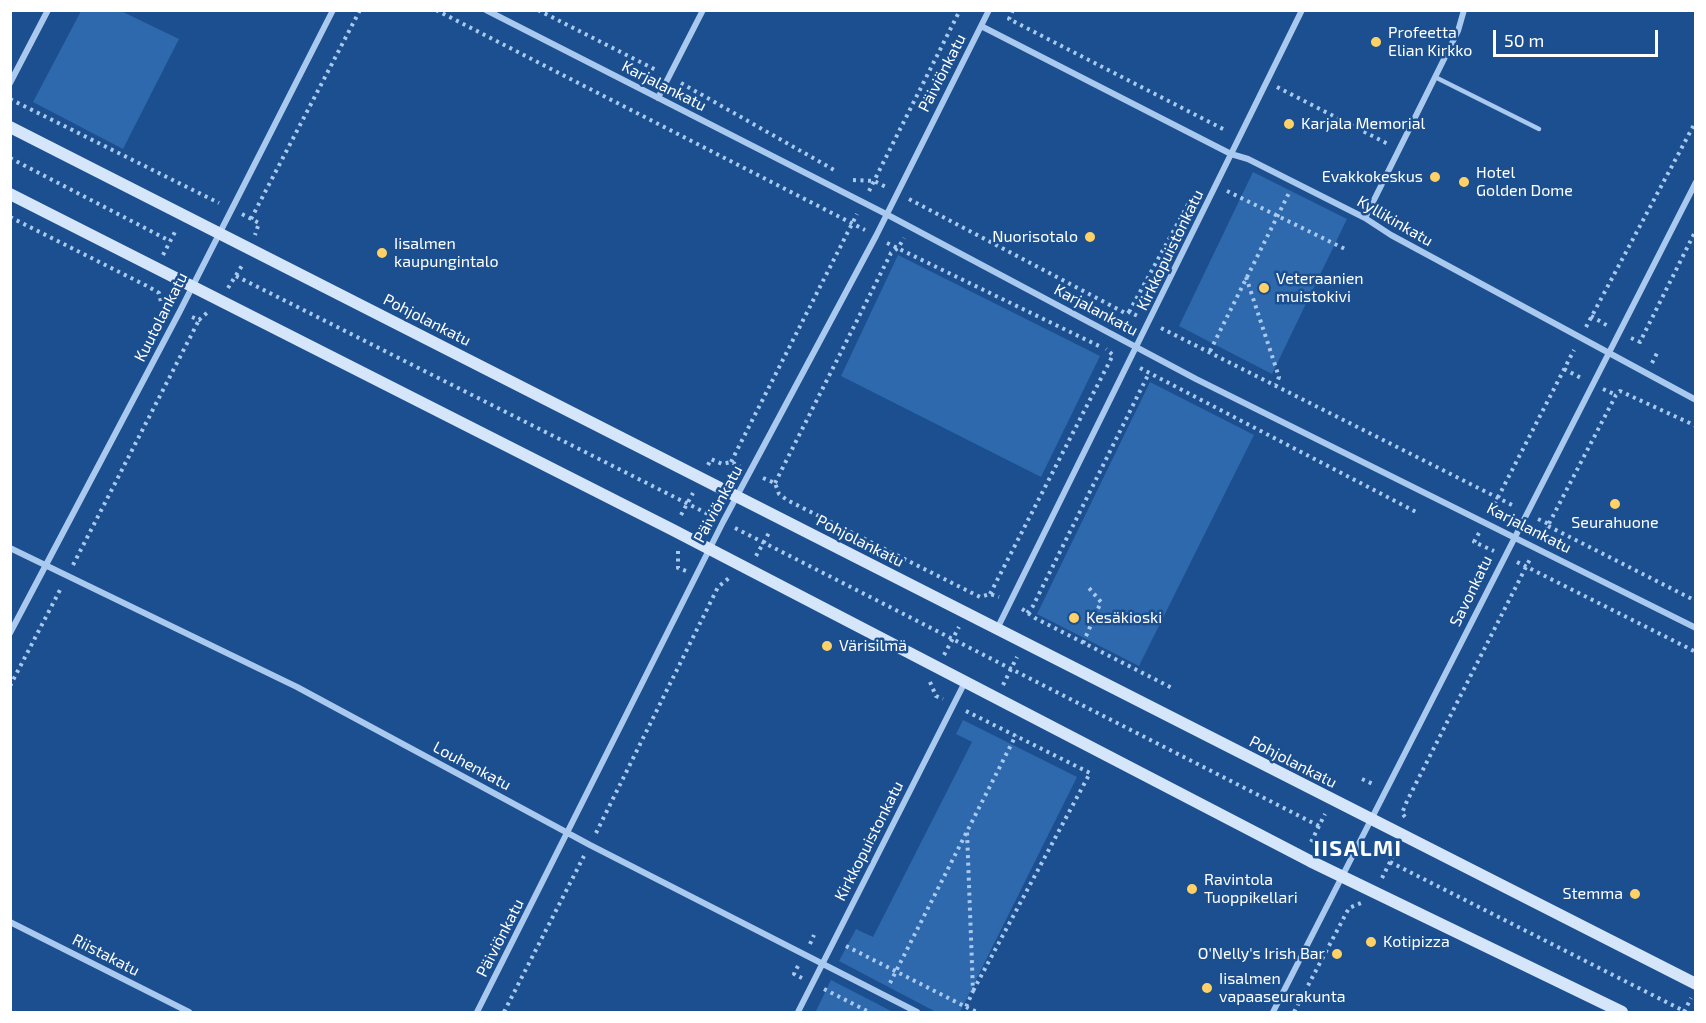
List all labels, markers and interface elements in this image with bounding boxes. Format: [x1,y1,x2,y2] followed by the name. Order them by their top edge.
[1496,18,1661,56] scale bar
[1388,23,1472,61] place label: Profeetta Elian Kirkko
[1504,29,1544,51] text: 50 m
[914,31,970,115] street label: Päiviönkatu
[1369,35,1383,49] marker: Profeetta Elian Kirkko
[618,56,710,116] street label: Karjalankatu
[1301,114,1425,134] place label: Karjala Memorial
[1282,117,1296,131] marker: Karjala Memorial
[1476,163,1573,201] place label: Hotel Golden Dome
[1322,167,1423,187] place label: Evakkokeskus
[1428,170,1442,184] marker: Evakkokeskus
[1457,175,1471,189] marker: Hotel Golden Dome
[1132,186,1208,314] street label: Kirkkopuistonkatu
[1354,192,1436,250] street label: Kyllikinkatu
[992,227,1078,247] place label: Nuorisotalo
[1083,230,1097,244] marker: Nuorisotalo
[394,234,499,272] place label: Iisalmen kaupungintalo
[375,246,389,260] marker: Iisalmen kaupungintalo
[130,269,192,365] street label: Kuutolankatu
[1276,269,1364,307] place label: Veteraanien muistokivi
[1051,280,1141,340] street label: Karjalankatu
[1257,281,1271,295] marker: Veteraanien muistokivi
[380,290,474,350] street label: Pohjolankatu
[690,462,746,546] street label: Päiviönkatu
[1608,497,1622,511] marker: Seurahuone
[1483,498,1575,558] street label: Karjalankatu
[813,511,907,571] street label: Pohjolankatu
[1571,513,1659,533] place label: Seurahuone
[1446,552,1496,630] street label: Savonkatu
[1086,608,1162,628] place label: Kesäkioski
[1067,611,1081,625] marker: Kesäkioski
[839,636,907,656] place label: Värisilmä
[820,639,834,653] marker: Värisilmä
[1246,732,1340,792] street label: Pohjolankatu
[430,737,514,795] street label: Louhenkatu
[830,778,908,904] street label: Kirkkopuistonkatu
[1314,836,1402,862] district label: IISALMI
[1204,870,1298,908] place label: Ravintola Tuoppikellari
[1185,882,1199,896] marker: Ravintola Tuoppikellari
[1563,884,1623,904] place label: Stemma
[1628,887,1642,901] marker: Stemma
[472,896,528,980] street label: Päiviönkatu
[69,930,143,980] street label: Riistakatu
[1383,932,1450,952] place label: Kotipizza
[1364,935,1378,949] marker: Kotipizza
[1198,944,1325,964] place label: O'Nelly's Irish Bar
[1330,947,1344,961] marker: O'Nelly's Irish Bar
[1219,969,1346,1007] place label: Iisalmen vapaaseurakunta
[1200,981,1214,995] marker: Iisalmen vapaaseurakunta

